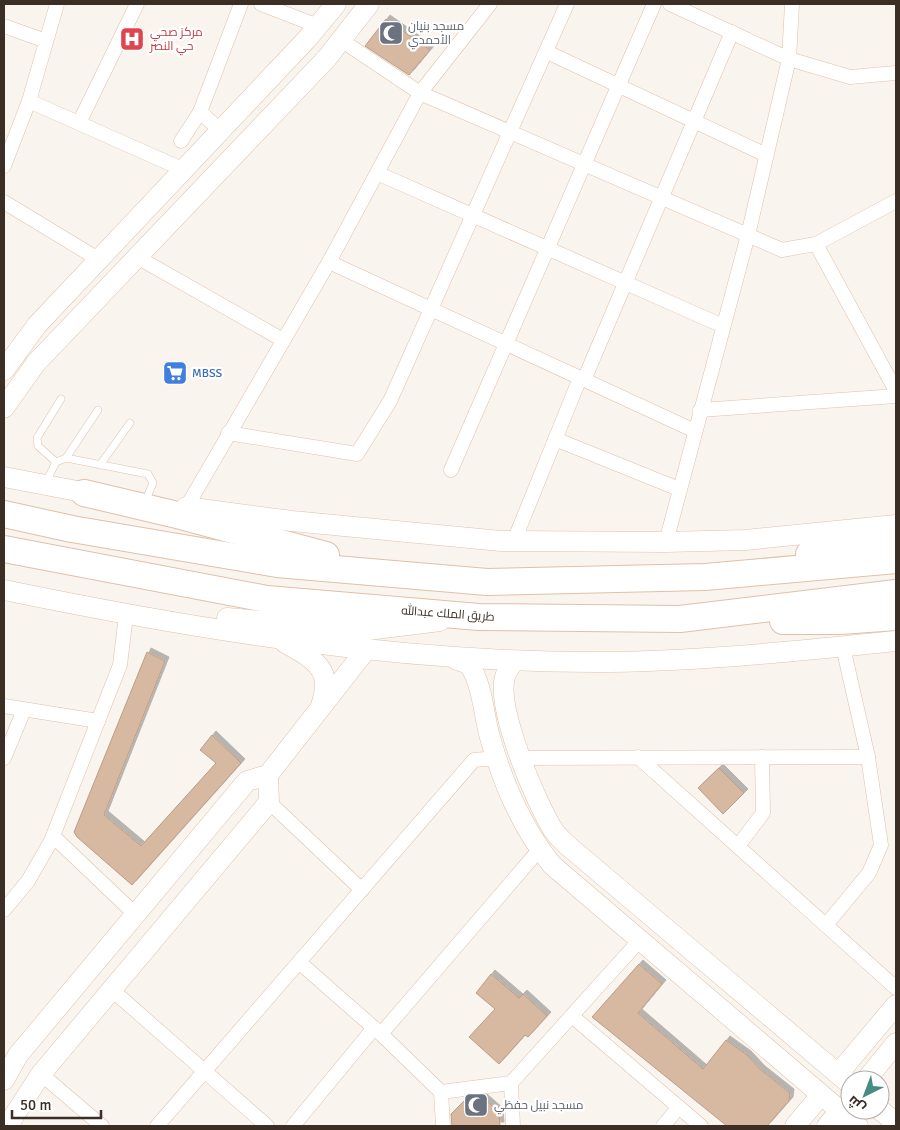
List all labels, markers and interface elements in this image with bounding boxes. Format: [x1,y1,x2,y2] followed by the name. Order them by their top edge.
[408,19,464,50] place label: مسجد بنيان الأحمدي
[378,20,404,46] mosque icon: مسجد بنيان الأحمدي
[149,25,203,56] place label: مركز صحي حي النصر
[119,26,145,52] hospital icon: مركز صحي حي النصر
[162,360,188,386] supermarket icon: MBSS
[192,366,223,381] place label: MBSS
[401,602,495,625] street label: طريق الملك عبدالله
[840,1070,890,1120] north arrow
[12,1088,101,1120] scale bar
[463,1092,489,1118] mosque icon: مسجد نبيل حفظي
[844,1092,869,1117] text: ش
[20,1096,51,1114] text: 50 m
[494,1098,584,1115] place label: مسجد نبيل حفظي

